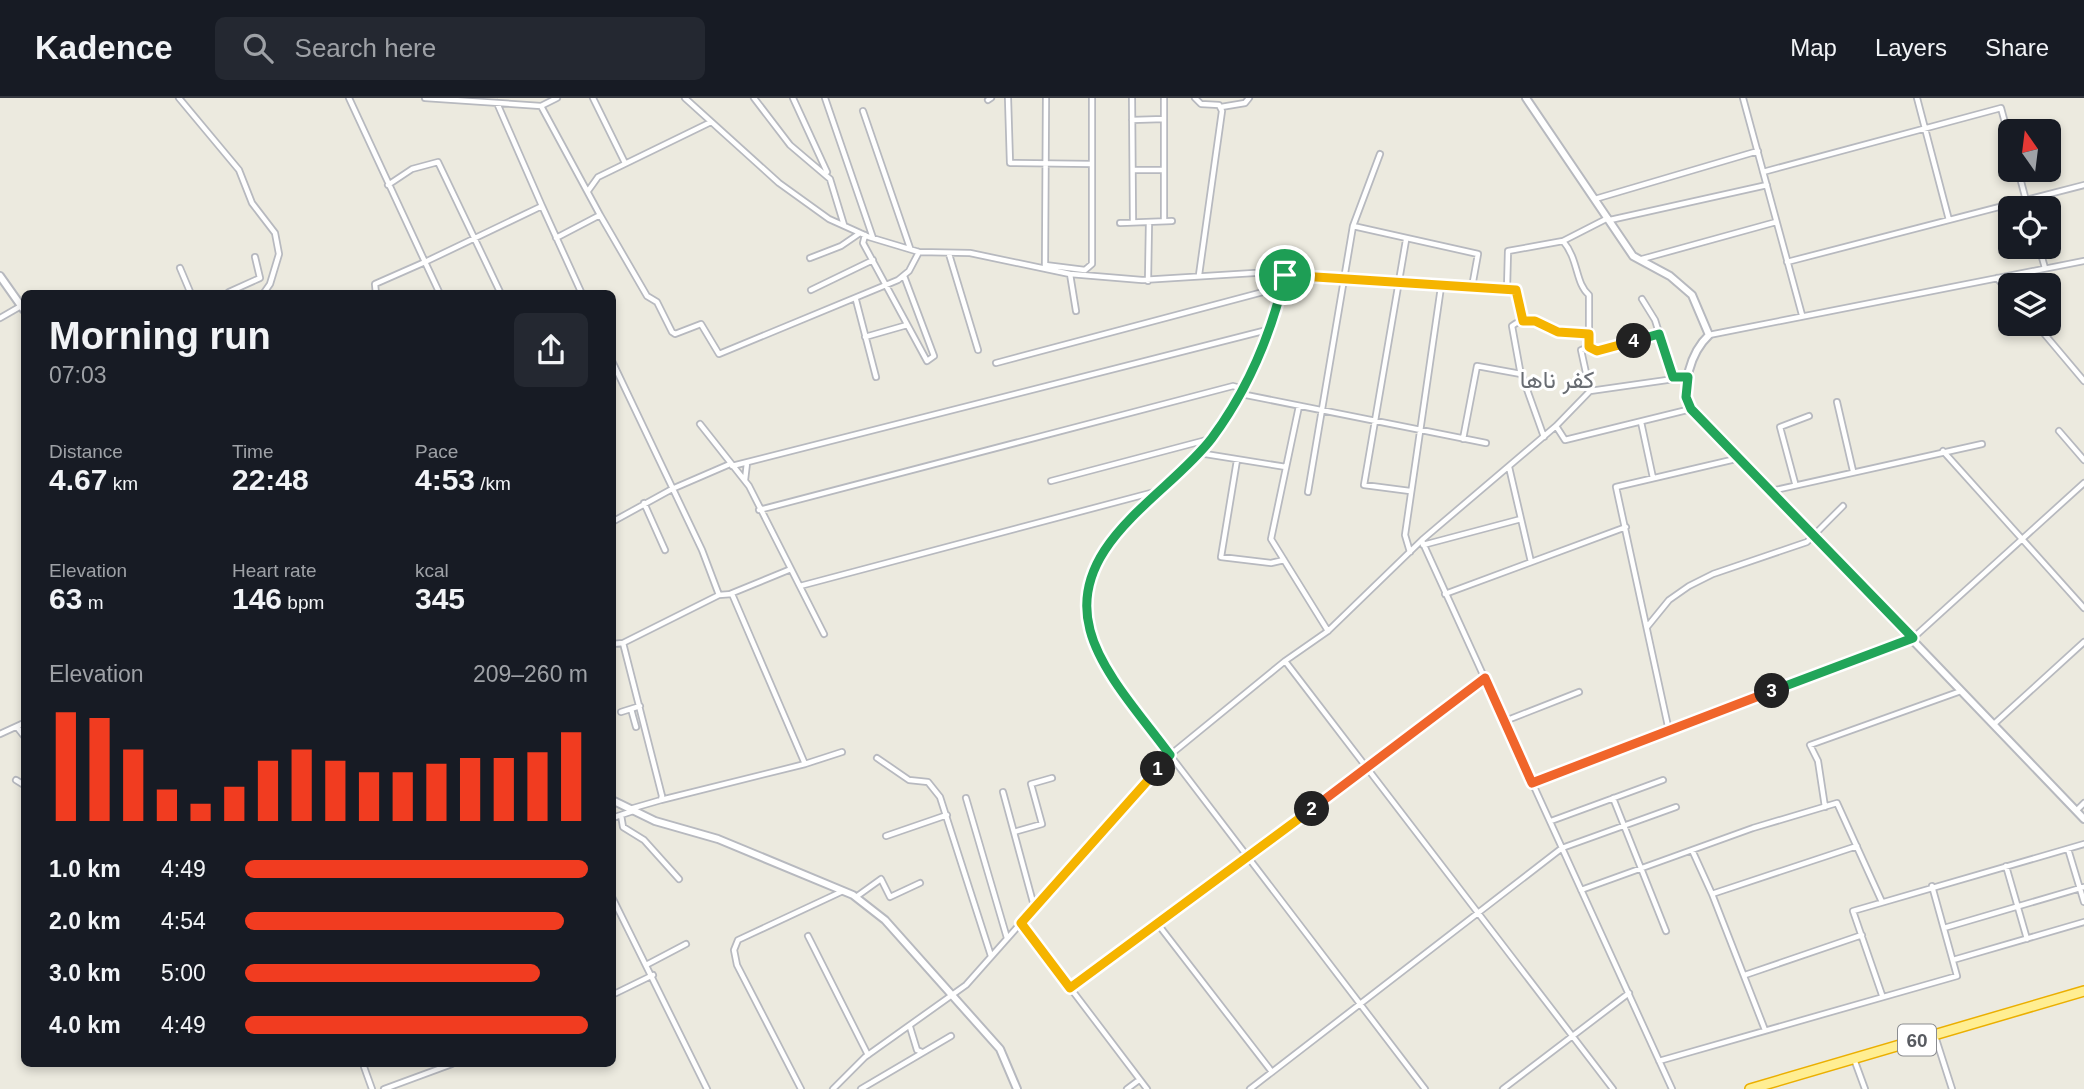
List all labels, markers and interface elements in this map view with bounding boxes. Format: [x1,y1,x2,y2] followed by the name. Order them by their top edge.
[215,17,705,80] search box
[35,29,173,66] text: Kadence
[239,29,277,67] icon: search
[295,33,436,63] text: Search here
[1790,34,1837,61] text: Map
[1875,34,1947,61] text: Layers
[1985,34,2049,61] text: Share
[1998,119,2062,182] north arrow
[1998,119,2061,336] map controls
[1998,196,2061,259] button: locate
[1255,245,1315,305] pin
[1266,256,1304,294] icon: arrive
[1998,273,2061,336] button: layers
[514,313,588,387] button: share
[49,315,271,357] text: Morning run
[1616,324,1652,358] pin: 4
[1628,330,1639,351] text: 4
[49,362,107,388] text: 07:03
[1520,366,1594,395] district label: كفر ناها
[49,441,123,462] text: Distance
[232,441,274,462] text: Time
[415,441,458,462] text: Pace
[49,463,107,496] text: 4.67
[232,463,309,496] text: 22:48
[415,463,475,496] text: 4:53
[107,473,138,494] text: km
[475,473,511,494] text: /km
[49,560,127,581] text: Elevation
[232,560,316,581] text: Heart rate
[415,560,449,581] text: kcal
[49,582,82,615] text: 63
[232,582,282,615] text: 146
[415,582,465,615] text: 345
[82,592,103,613] text: m
[282,592,324,613] text: bpm
[49,661,144,687] text: Elevation
[473,661,588,687] text: 209–260 m
[1754,674,1790,708] pin: 3
[1766,680,1777,701] text: 3
[1140,752,1176,786] pin: 1
[1152,758,1163,779] text: 1
[1294,792,1330,826] pin: 2
[1306,798,1317,819] text: 2
[49,856,121,882] text: 1.0 km
[161,856,206,882] text: 4:49
[49,908,121,934] text: 2.0 km
[161,908,206,934] text: 4:54
[49,960,121,986] text: 3.0 km
[161,960,206,986] text: 5:00
[49,1012,121,1038] text: 4.0 km
[161,1012,206,1038] text: 4:49
[1898,1024,1936,1056] road number: 60

